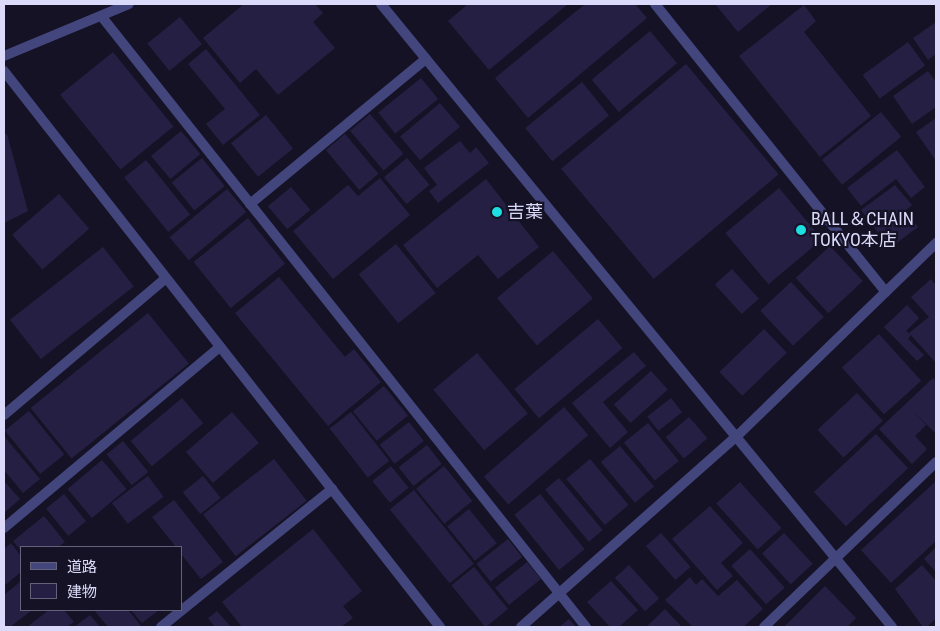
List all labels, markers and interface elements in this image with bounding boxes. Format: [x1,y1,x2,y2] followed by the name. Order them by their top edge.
[507,201,543,223] place label: 吉葉
[491,206,503,218] marker: 吉葉
[811,209,914,252] place label: BALL＆CHAIN TOKYO本店
[795,224,807,236] marker: BALL＆CHAIN TOKYO本店
[20,546,182,611] legend
[67,558,97,576] text: 道路
[67,583,97,601] text: 建物

